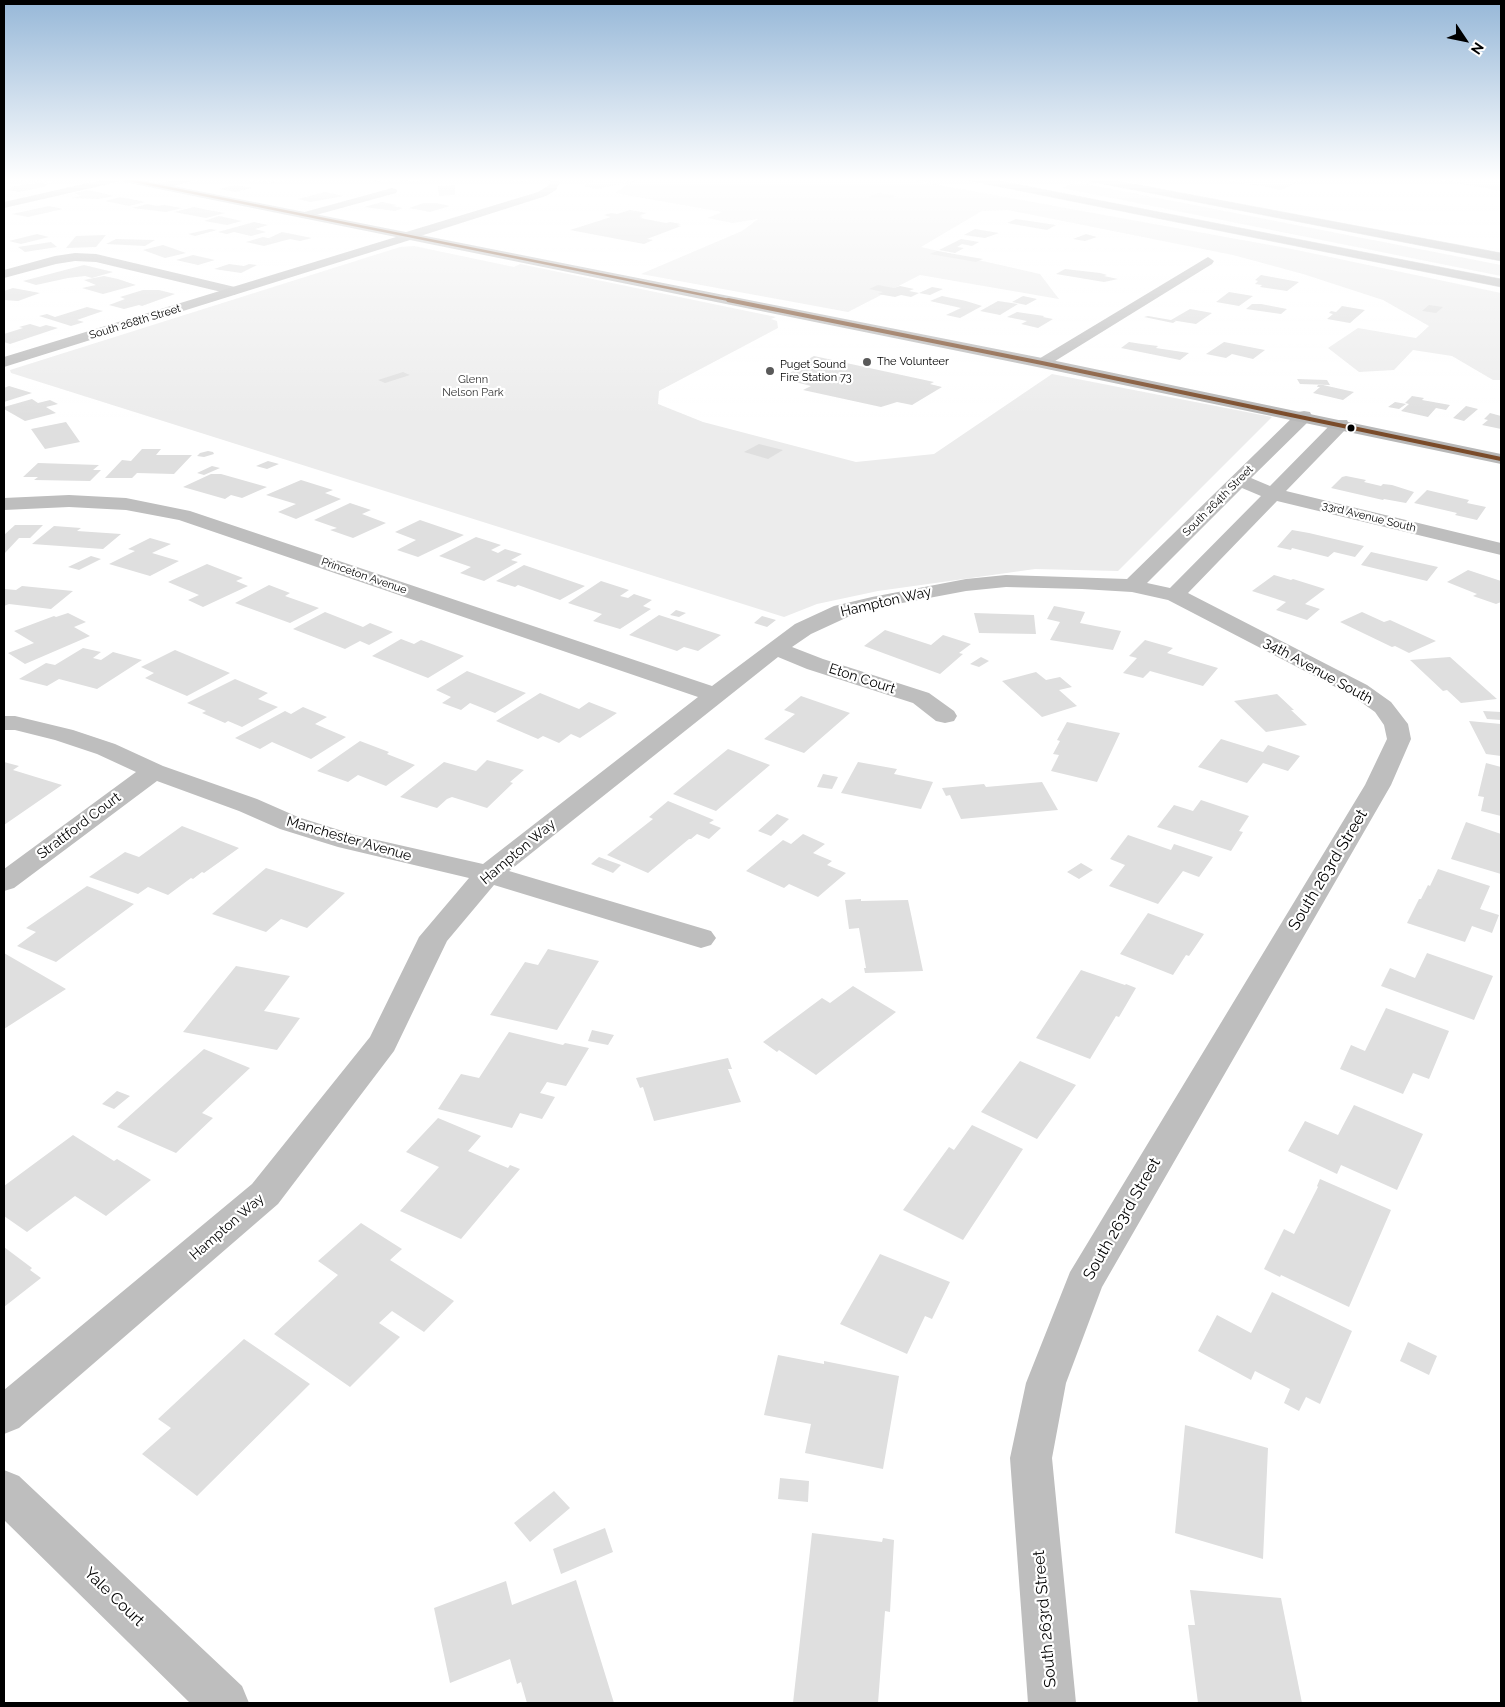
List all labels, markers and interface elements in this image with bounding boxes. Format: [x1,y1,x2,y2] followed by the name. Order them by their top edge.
[1440,15,1490,65] north arrow
[1468,39,1487,57] text: N
[88,302,182,342] street label: South 268th Street
[877,355,949,369] place label: The Volunteer
[861,356,873,368] marker: The Volunteer
[780,358,852,384] place label: Puget Sound Fire Station 73
[764,365,776,377] marker: Puget Sound Fire Station 73
[442,373,504,399] park label: Glenn Nelson Park
[1346,423,1356,433] unlabelled marker
[1180,463,1256,539] street label: South 264th Street
[1321,499,1417,535] street label: 33rd Avenue South
[319,555,409,597] street label: Princeton Avenue
[839,583,933,621] street label: Hampton Way
[1260,634,1376,708] street label: 34th Avenue South
[827,660,897,698] street label: Eton Court
[34,789,124,863] street label: Strattford Court
[1284,806,1372,934] street label: South 263rd Street
[285,813,413,865] street label: Manchester Avenue
[477,816,559,888] street label: Hampton Way
[1079,1155,1165,1283] street label: South 263rd Street
[186,1190,268,1264] street label: Hampton Way
[1029,1550,1061,1688] street label: South 263rd Street
[80,1564,148,1630] street label: Yale Court

